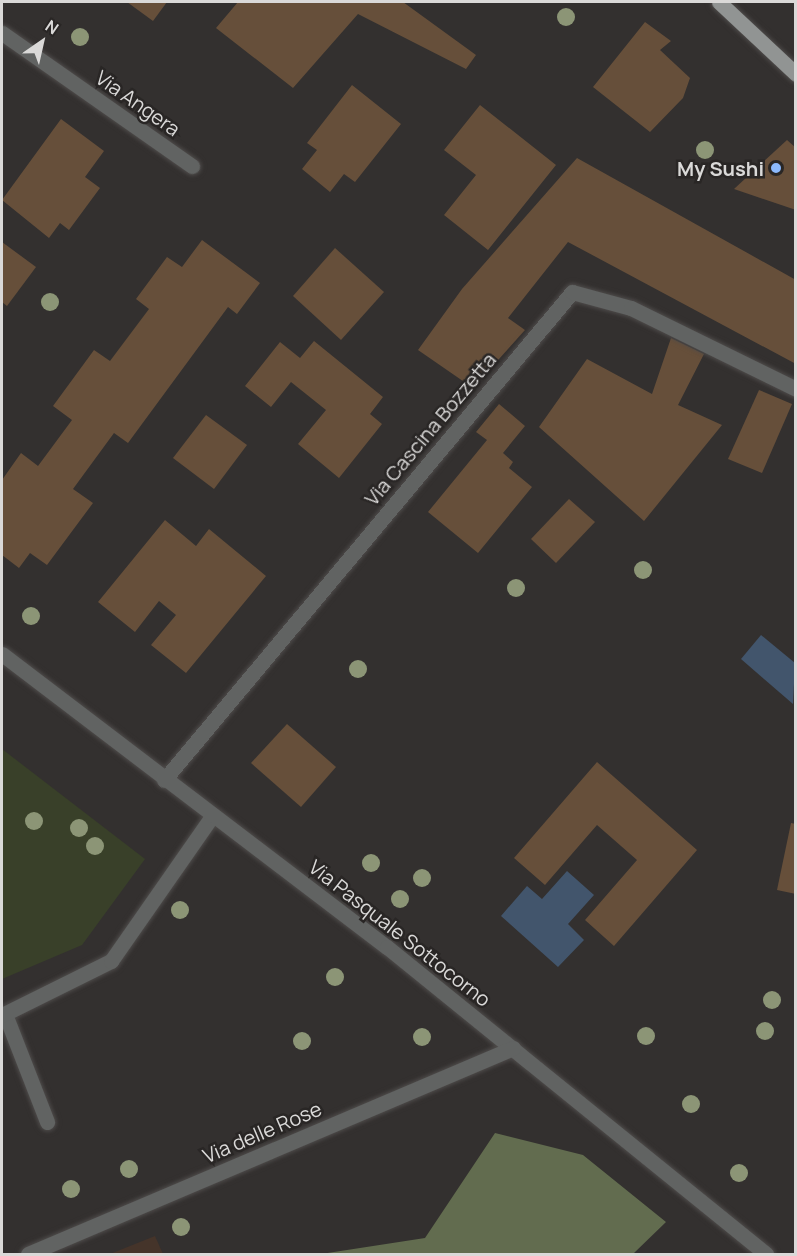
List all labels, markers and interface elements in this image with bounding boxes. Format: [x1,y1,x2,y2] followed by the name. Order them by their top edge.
[12,12,72,72] north arrow
[41,15,63,39] text: N
[91,65,185,141] street label: Via Angera
[677,156,764,180] place label: My Sushi
[769,161,783,175] marker: My Sushi
[359,348,501,510] street label: Via Cascina Bozzetta
[304,855,496,1011] street label: Via Pasquale Sottocorno
[199,1096,325,1168] street label: Via delle Rose

